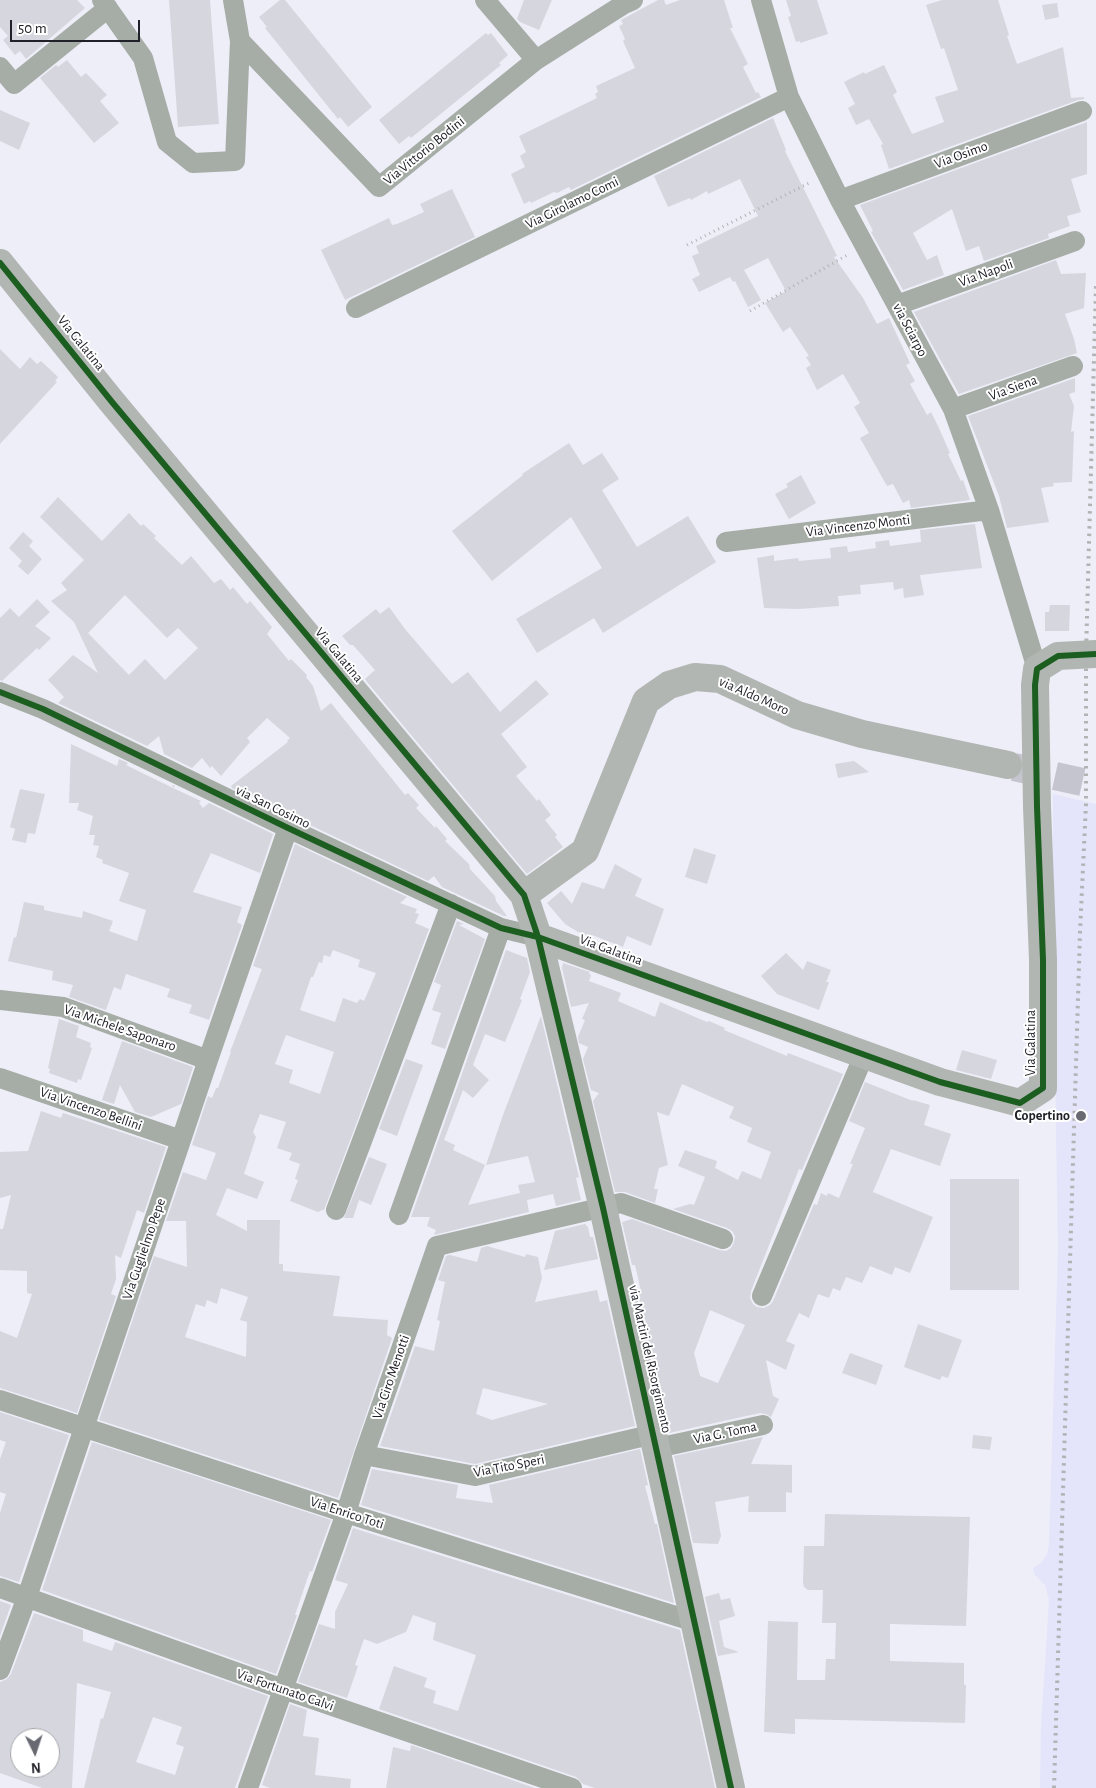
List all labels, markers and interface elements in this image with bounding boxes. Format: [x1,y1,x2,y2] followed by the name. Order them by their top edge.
[12,10,142,42] scale bar
[18,21,47,36] text: 50 m
[380,113,468,189] street label: Via Vittorio Bodini
[932,138,990,172] street label: Via Osimo
[523,173,621,233] street label: Via Girolamo Comi
[957,255,1015,291] street label: Via Napoli
[889,300,931,360] street label: via Sciarpo
[54,312,108,374] street label: Via Galatina
[987,372,1039,404] street label: Via Siena
[805,511,911,541] street label: Via Vincenzo Monti
[311,624,367,686] street label: Via Galatina
[716,673,792,719] street label: via Aldo Moro
[233,782,313,832] street label: via San Cosimo
[577,931,645,969] street label: Via Galatina
[62,1001,178,1055] street label: Via Michele Saponaro
[1023,1010,1039,1076] street label: Via Galatina
[38,1084,144,1134] street label: Via Vincenzo Bellini
[1015,1108,1070,1124] place label: Copertino
[1074,1109,1088,1123] marker: Copertino
[119,1196,169,1302] street label: Via Guglielmo Pepe
[625,1283,675,1435] street label: via Martiri del Risorgimento
[369,1333,413,1421] street label: Via Ciro Menotti
[692,1418,758,1448] street label: Via G. Toma
[472,1451,546,1481] street label: Via Tito Speri
[308,1493,386,1533] street label: Via Enrico Toti
[234,1665,336,1715] street label: Via Fortunato Calvi
[10,1728,60,1778] north arrow
[31,1760,41,1774] text: N

